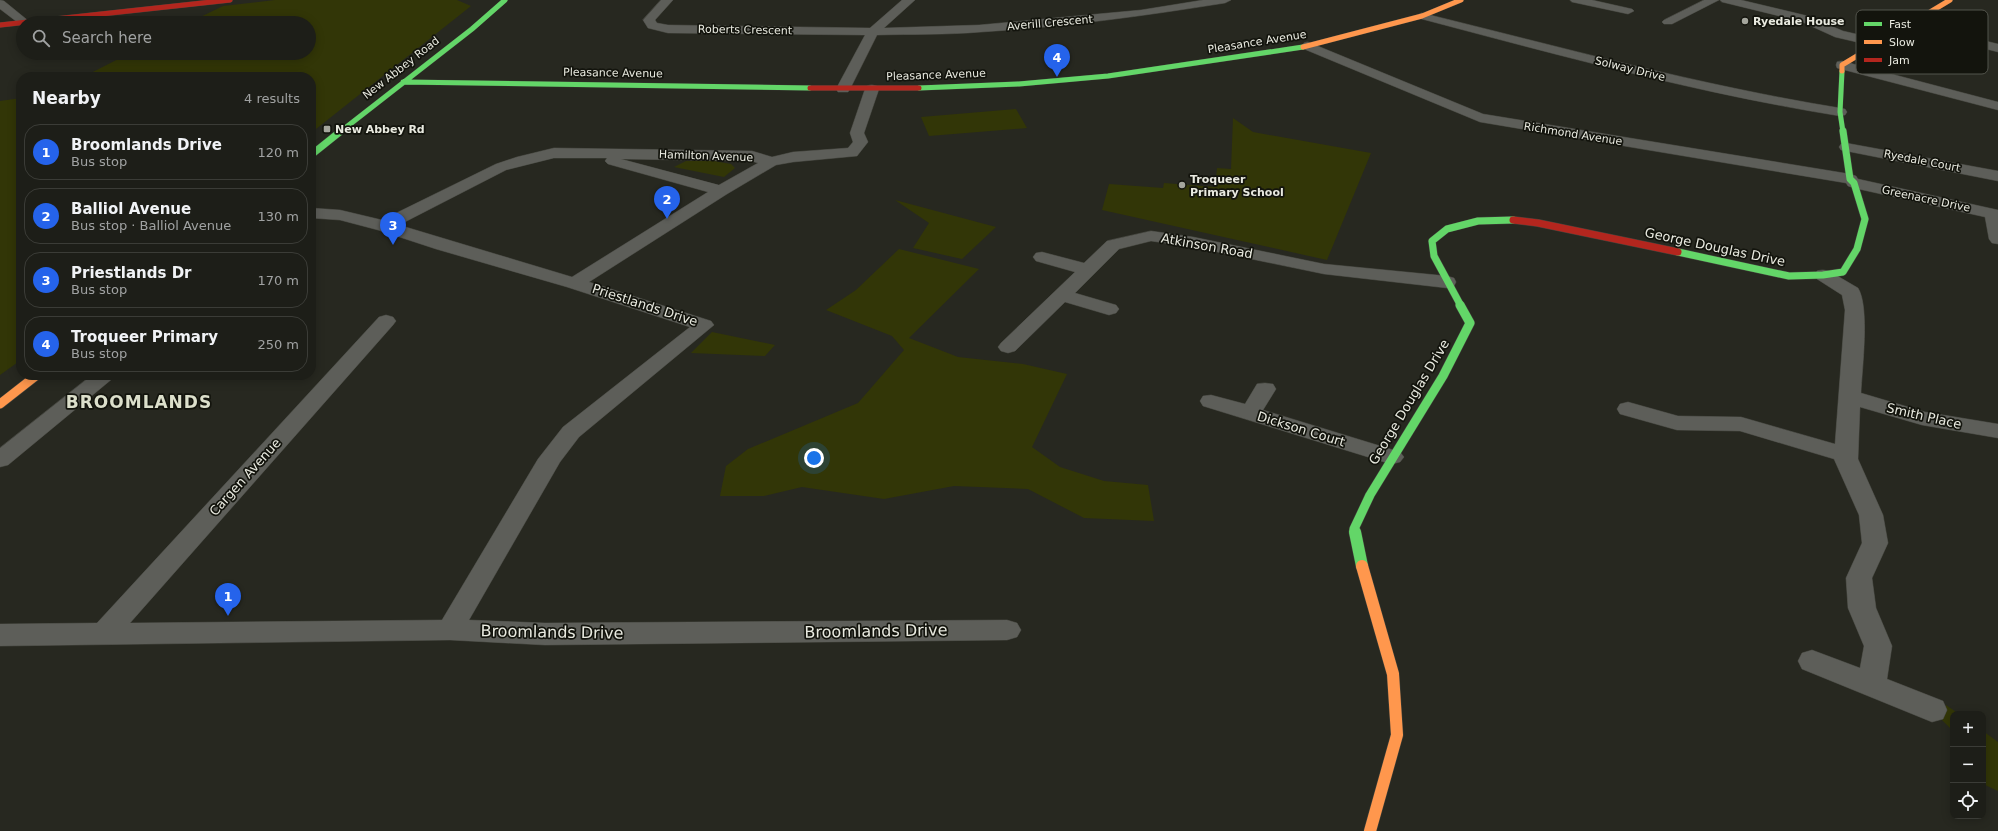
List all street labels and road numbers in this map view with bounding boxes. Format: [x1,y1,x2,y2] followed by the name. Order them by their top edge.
[1007,13,1094,33] street label: Averill Crescent
[698,23,793,37] street label: Roberts Crescent
[1207,28,1308,56] street label: Pleasance Avenue
[360,34,442,102] street label: New Abbey Road
[1594,54,1667,84] street label: Solway Drive
[563,66,663,80] street label: Pleasance Avenue
[886,67,986,83] street label: Pleasance Avenue
[1523,120,1623,148] street label: Richmond Avenue
[1883,147,1962,175] street label: Ryedale Court
[659,148,754,164] street label: Hamilton Avenue
[1881,183,1972,215] street label: Greenacre Drive
[1643,225,1787,269] street label: George Douglas Drive
[1160,231,1254,261] street label: Atkinson Road
[590,281,700,329] street label: Priestlands Drive
[1366,337,1452,467] street label: George Douglas Drive
[1885,400,1963,432] street label: Smith Place
[1255,409,1347,449] street label: Dickson Court
[206,435,284,519] street label: Cargen Avenue
[804,620,948,642] street label: Broomlands Drive
[480,621,624,643] street label: Broomlands Drive

